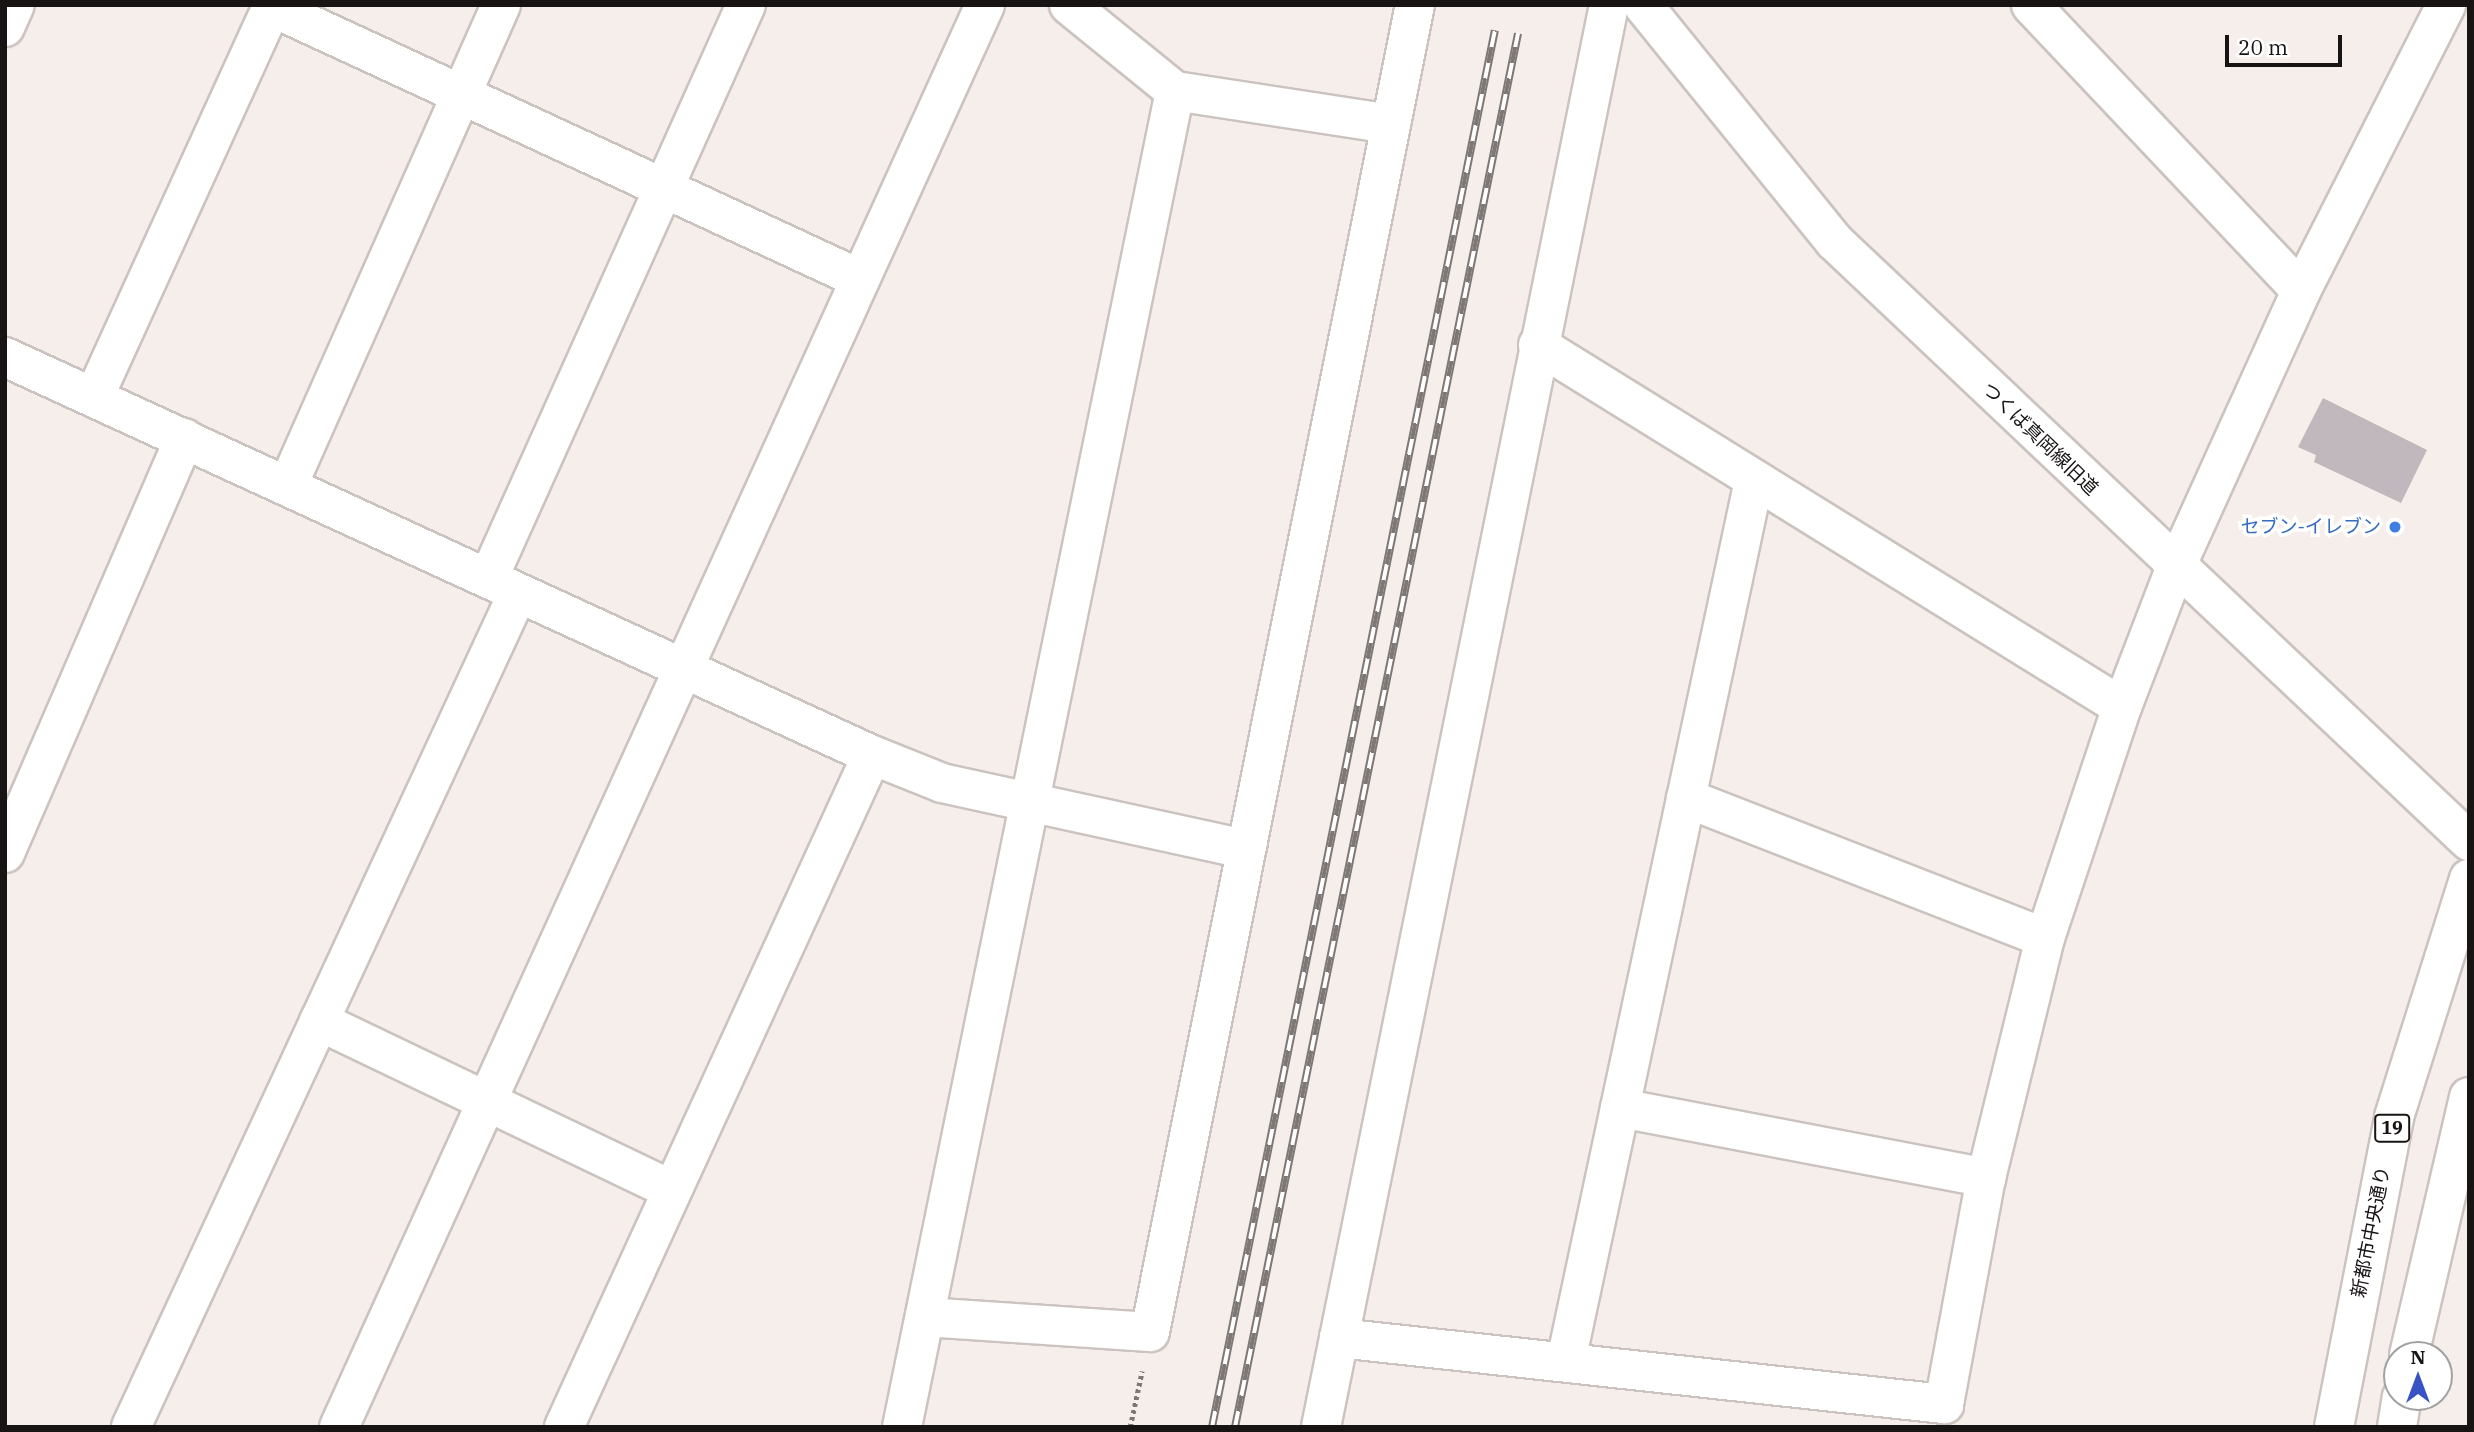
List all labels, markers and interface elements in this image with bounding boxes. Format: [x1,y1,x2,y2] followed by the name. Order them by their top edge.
[2229,21,2346,65] scale bar
[2238,33,2288,61] text: 20 m
[1977,378,2103,500] street label: つくば真岡線旧道
[2241,516,2381,538] place label: セブン-イレブン
[2387,519,2403,535] marker: セブン-イレブン
[2373,1114,2411,1142] road number: 19
[2347,1165,2395,1299] street label: 新都市中央通り
[2383,1341,2453,1411] north arrow
[2410,1345,2426,1369] text: N

